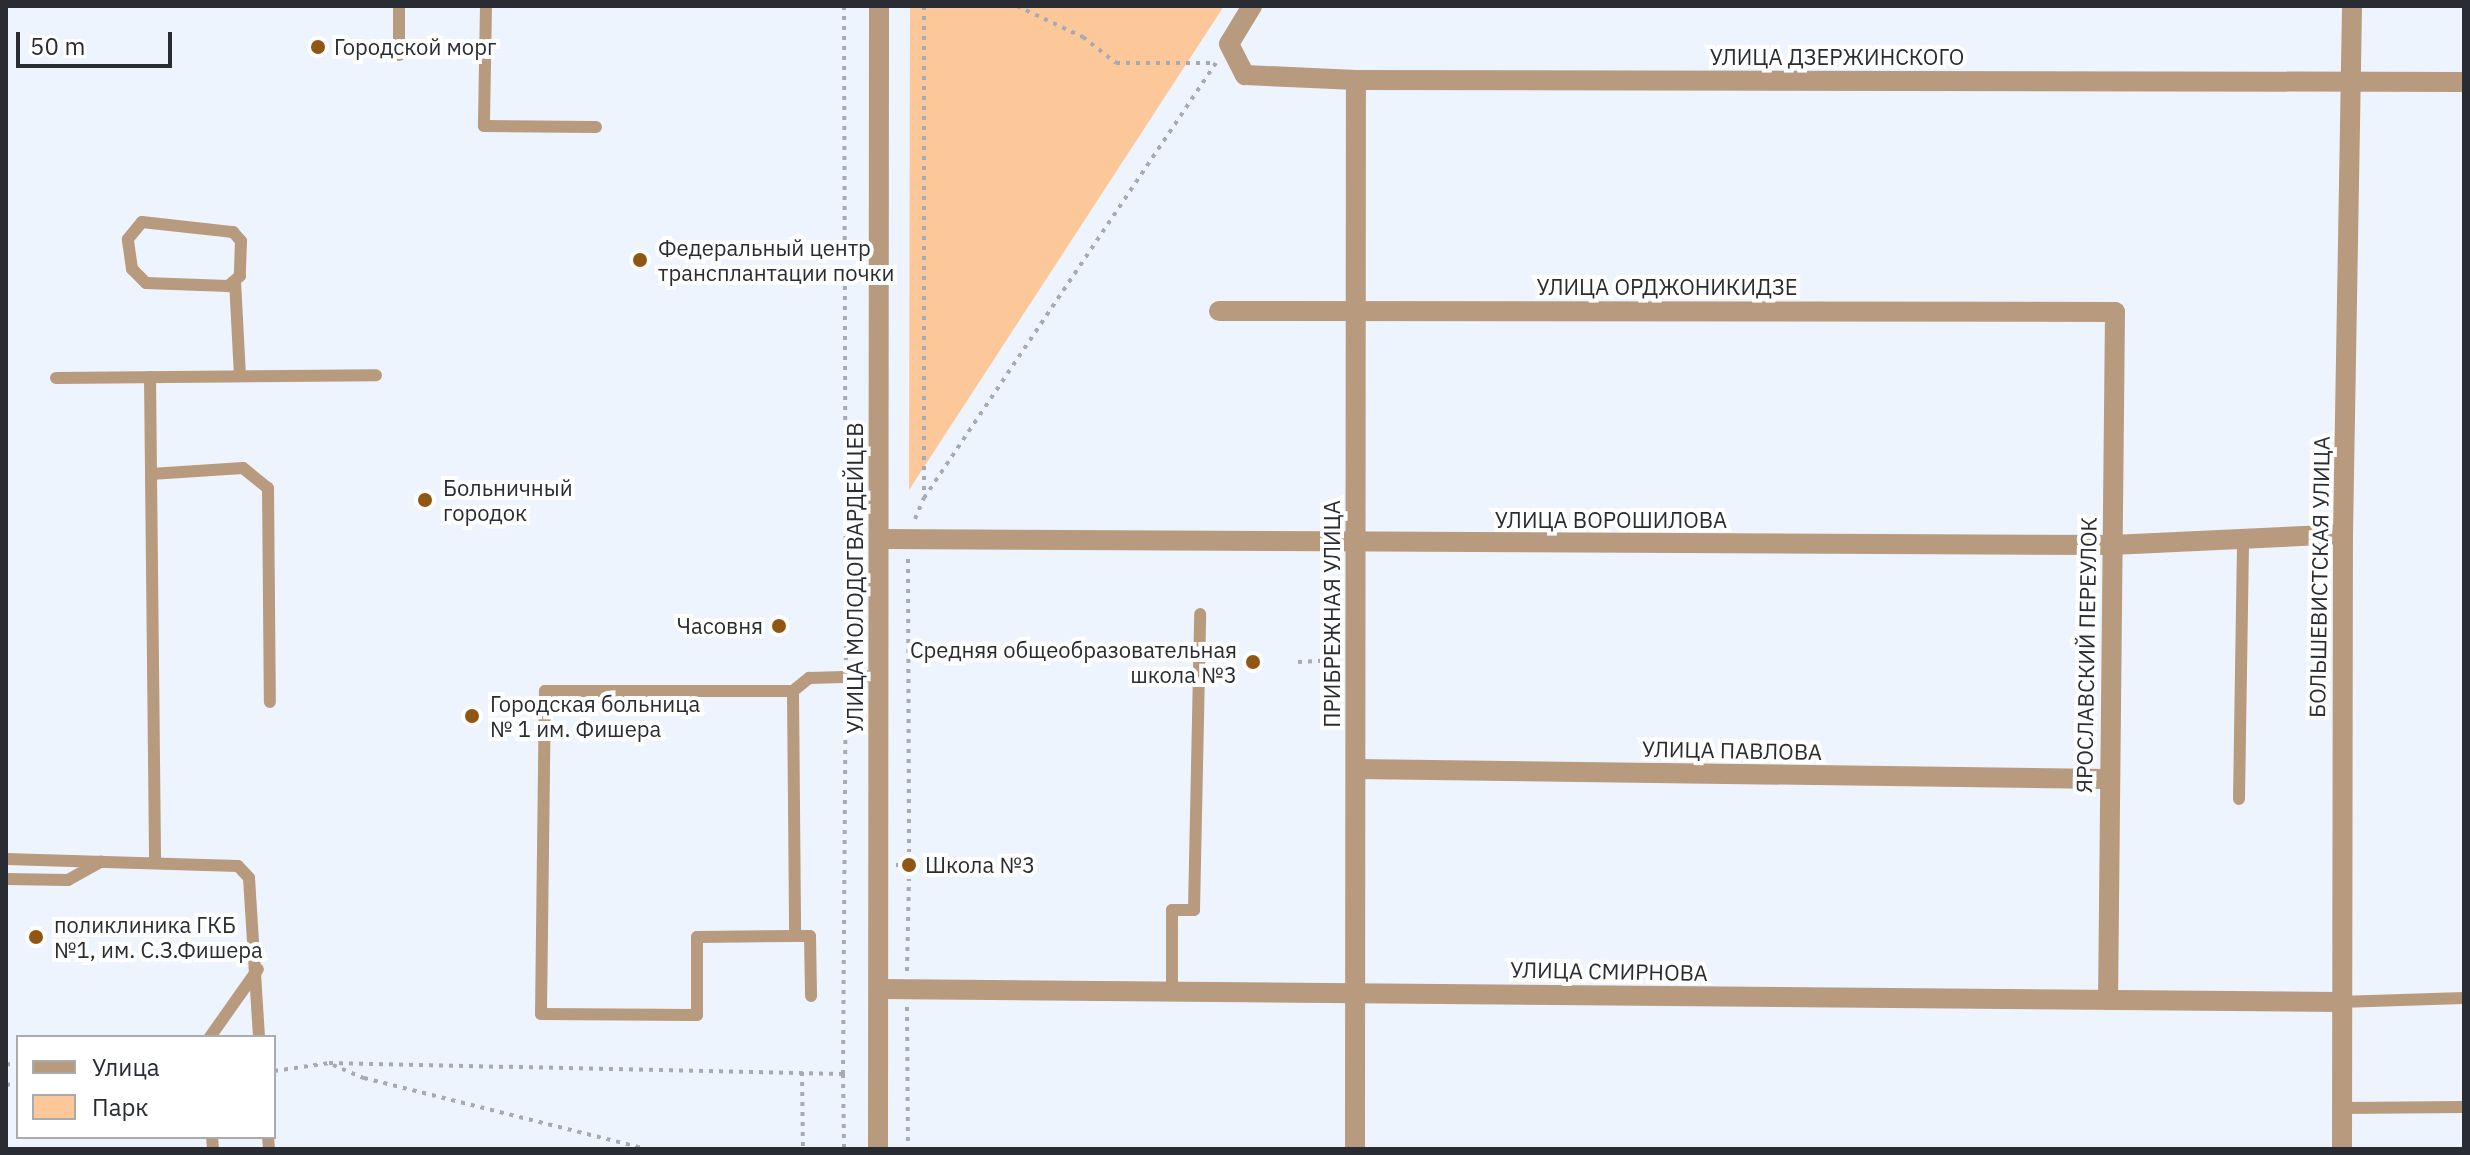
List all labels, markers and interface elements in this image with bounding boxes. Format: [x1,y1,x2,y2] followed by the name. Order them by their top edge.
[20,16,176,66] scale bar
[30,30,85,62] text: 50 m
[334,34,496,60] place label: Городской морг
[309,38,327,56] marker: Городской морг
[1710,44,1964,70] street label: УЛИЦА ДЗЕРЖИНСКОГО
[658,234,895,286] place label: Федеральный центр трансплантации почки
[629,249,651,271] marker: Федеральный центр трансплантации почки
[1536,274,1798,300] street label: УЛИЦА ОРДЖОНИКИДЗЕ
[842,422,868,734] street label: УЛИЦА МОЛОДОГВАРДЕЙЦЕВ
[2303,436,2335,718] street label: БОЛЬШЕВИСТСКАЯ УЛИЦА
[443,474,573,526] place label: Больничный городок
[414,489,436,511] marker: Больничный городок
[1319,500,1345,728] street label: ПРИБРЕЖНАЯ УЛИЦА
[1495,507,1727,533] street label: УЛИЦА ВОРОШИЛОВА
[2070,517,2102,793] street label: ЯРОСЛАВСКИЙ ПЕРЕУЛОК
[677,613,763,639] place label: Часовня
[770,617,788,635] marker: Часовня
[910,636,1237,688] place label: Средняя общеобразовательная школа №3
[1244,653,1262,671] marker: Средняя общеобразовательная школа №3
[490,690,700,742] place label: Городская больница № 1 им. Фишера
[461,705,483,727] marker: Городская больница № 1 им. Фишера
[1642,735,1822,765] street label: УЛИЦА ПАВЛОВА
[925,852,1035,878] place label: Школа №3
[900,856,918,874] marker: Школа №3
[54,911,263,962] place label: поликлиника ГКБ №1, им. С.З.Фишера
[25,926,47,948] marker: поликлиника ГКБ №1, им. С.З.Фишера
[1510,956,1708,986] street label: УЛИЦА СМИРНОВА
[16,1035,276,1139] legend
[92,1051,160,1083] text: Улица
[92,1091,149,1123] text: Парк

